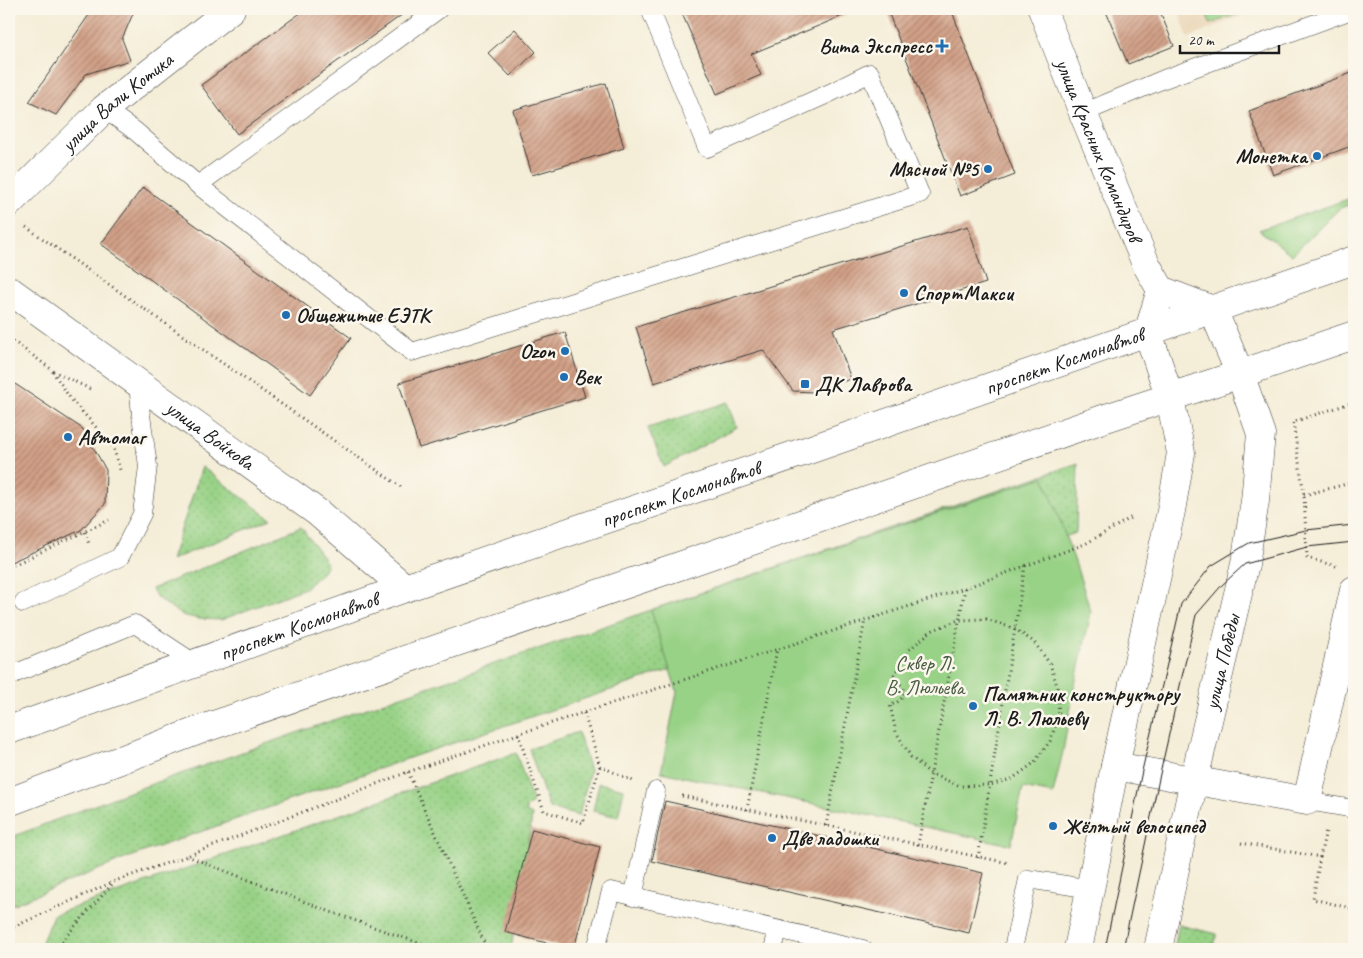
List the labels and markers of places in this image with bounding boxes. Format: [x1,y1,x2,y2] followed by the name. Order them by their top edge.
[819,33,933,59] place label: Вита Экспресс
[936,40,948,52] marker: Вита Экспресс
[1236,143,1309,169] place label: Монетка
[1311,150,1323,162] marker: Монетка
[889,156,980,182] place label: Мясной №5
[982,163,994,175] marker: Мясной №5
[914,280,1015,306] place label: СпортМакси
[898,287,910,299] marker: СпортМакси
[296,302,434,328] place label: Общежитие ЕЭТК
[280,309,292,321] marker: Общежитие ЕЭТК
[520,338,555,364] place label: Ozon
[559,345,571,357] marker: Ozon
[574,364,603,390] place label: Век
[558,371,570,383] marker: Век
[815,371,913,397] place label: ДК Лаврова
[799,378,811,390] marker: ДК Лаврова
[78,424,147,450] place label: Автомаг
[62,431,74,443] marker: Автомаг
[983,681,1181,731] place label: Памятник конструктору Л. В. Люльеву
[967,700,979,712] marker: Памятник конструктору Л. В. Люльеву
[1063,813,1207,839] place label: Жёлтый велосипед
[1047,820,1059,832] marker: Жёлтый велосипед
[782,825,880,851] place label: Две ладошки
[766,832,778,844] marker: Две ладошки

